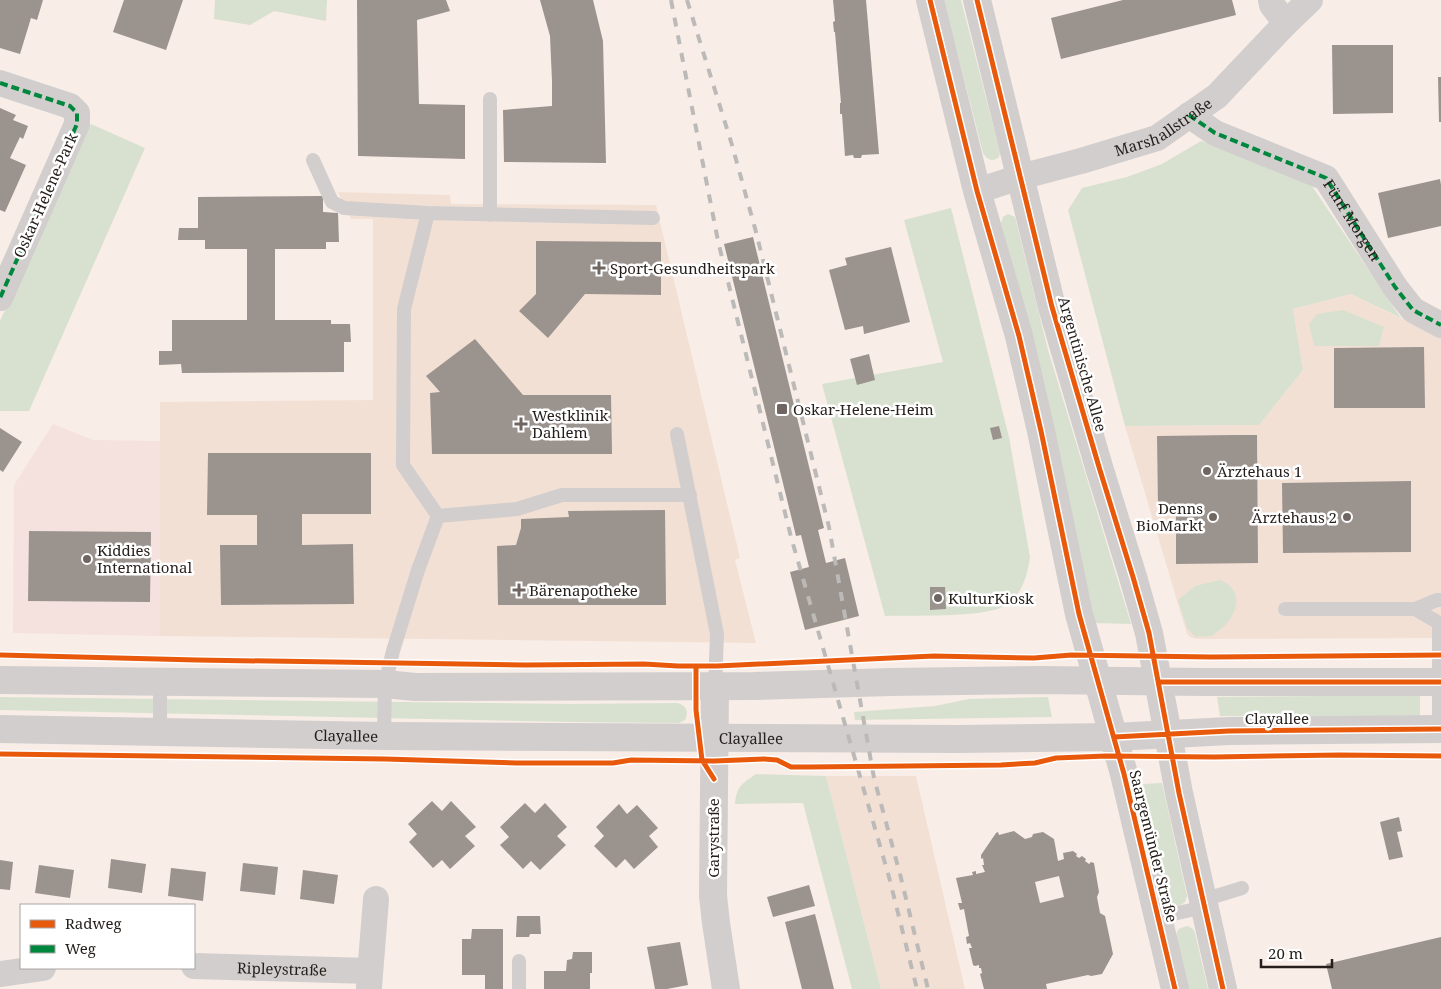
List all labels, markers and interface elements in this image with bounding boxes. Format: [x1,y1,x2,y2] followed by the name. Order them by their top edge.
[1112,93,1216,160] street label: Marshallstraße
[8,129,82,261] street label: Oskar-Helene-Park
[1319,175,1386,265] street label: Fünf Morgen
[610,258,775,278] place label: Sport-Gesundheitspark
[592,261,606,275] marker: Sport-Gesundheitspark
[1054,294,1112,434] street label: Argentinische Allee
[793,399,934,419] place label: Oskar-Helene-Heim
[775,402,789,416] marker: Oskar-Helene-Heim
[532,405,609,442] place label: Westklinik Dahlem
[514,417,528,431] marker: Westklinik Dahlem
[1217,461,1302,481] place label: Ärztehaus 1
[1201,465,1213,477] marker: Ärztehaus 1
[1136,498,1203,535] place label: Denns BioMarkt
[1252,507,1337,527] place label: Ärztehaus 2
[1207,511,1219,523] marker: Denns BioMarkt
[1341,511,1353,523] marker: Ärztehaus 2
[97,540,193,577] place label: Kiddies International
[81,553,93,565] marker: Kiddies International
[529,580,638,600] place label: Bärenapotheke
[513,584,525,596] marker: Bärenapotheke
[948,588,1034,608] place label: KulturKiosk
[932,592,944,604] marker: KulturKiosk
[1245,708,1309,728] street label: Clayallee
[314,725,378,746] street label: Clayallee
[719,728,783,748] street label: Clayallee
[1125,768,1183,924] street label: Saargemünder Straße
[703,798,723,878] street label: Garystraße
[20,904,195,969] legend
[65,913,122,933] text: Radweg
[1261,936,1332,968] scale bar
[65,938,96,958] text: Weg
[1268,943,1303,963] text: 20 m
[237,957,327,980] street label: Ripleystraße

